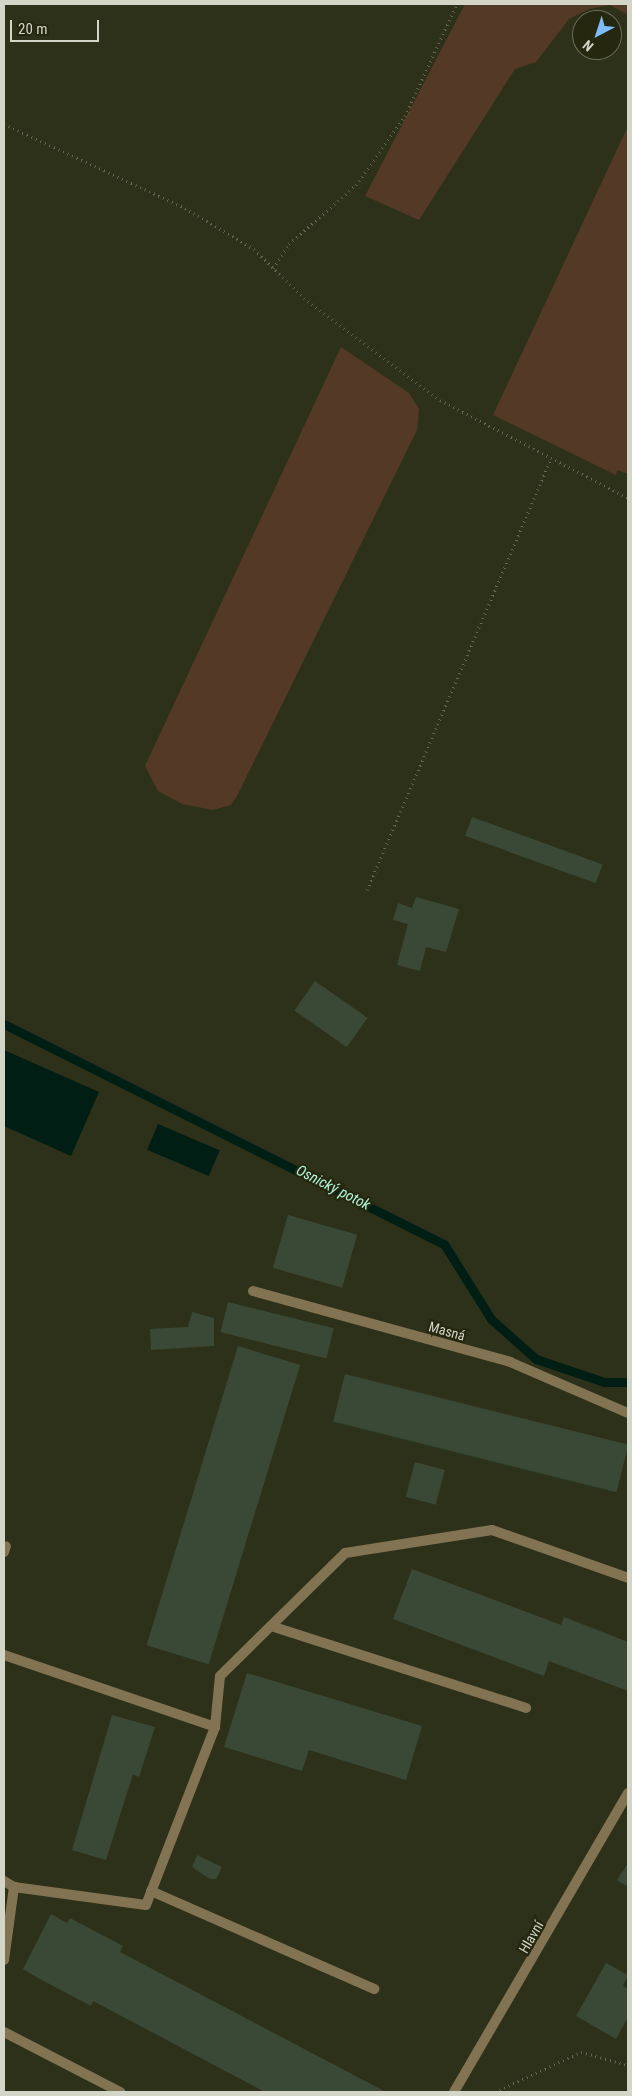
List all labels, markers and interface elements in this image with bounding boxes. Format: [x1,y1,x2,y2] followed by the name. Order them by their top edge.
[12,10,101,42] scale bar
[572,10,622,60] north arrow
[18,20,48,38] text: 20 m
[580,37,596,55] text: N
[293,1162,373,1214] water label: Osnický potok
[427,1318,467,1344] street label: Masná
[515,1918,547,1956] street label: Hlavní

